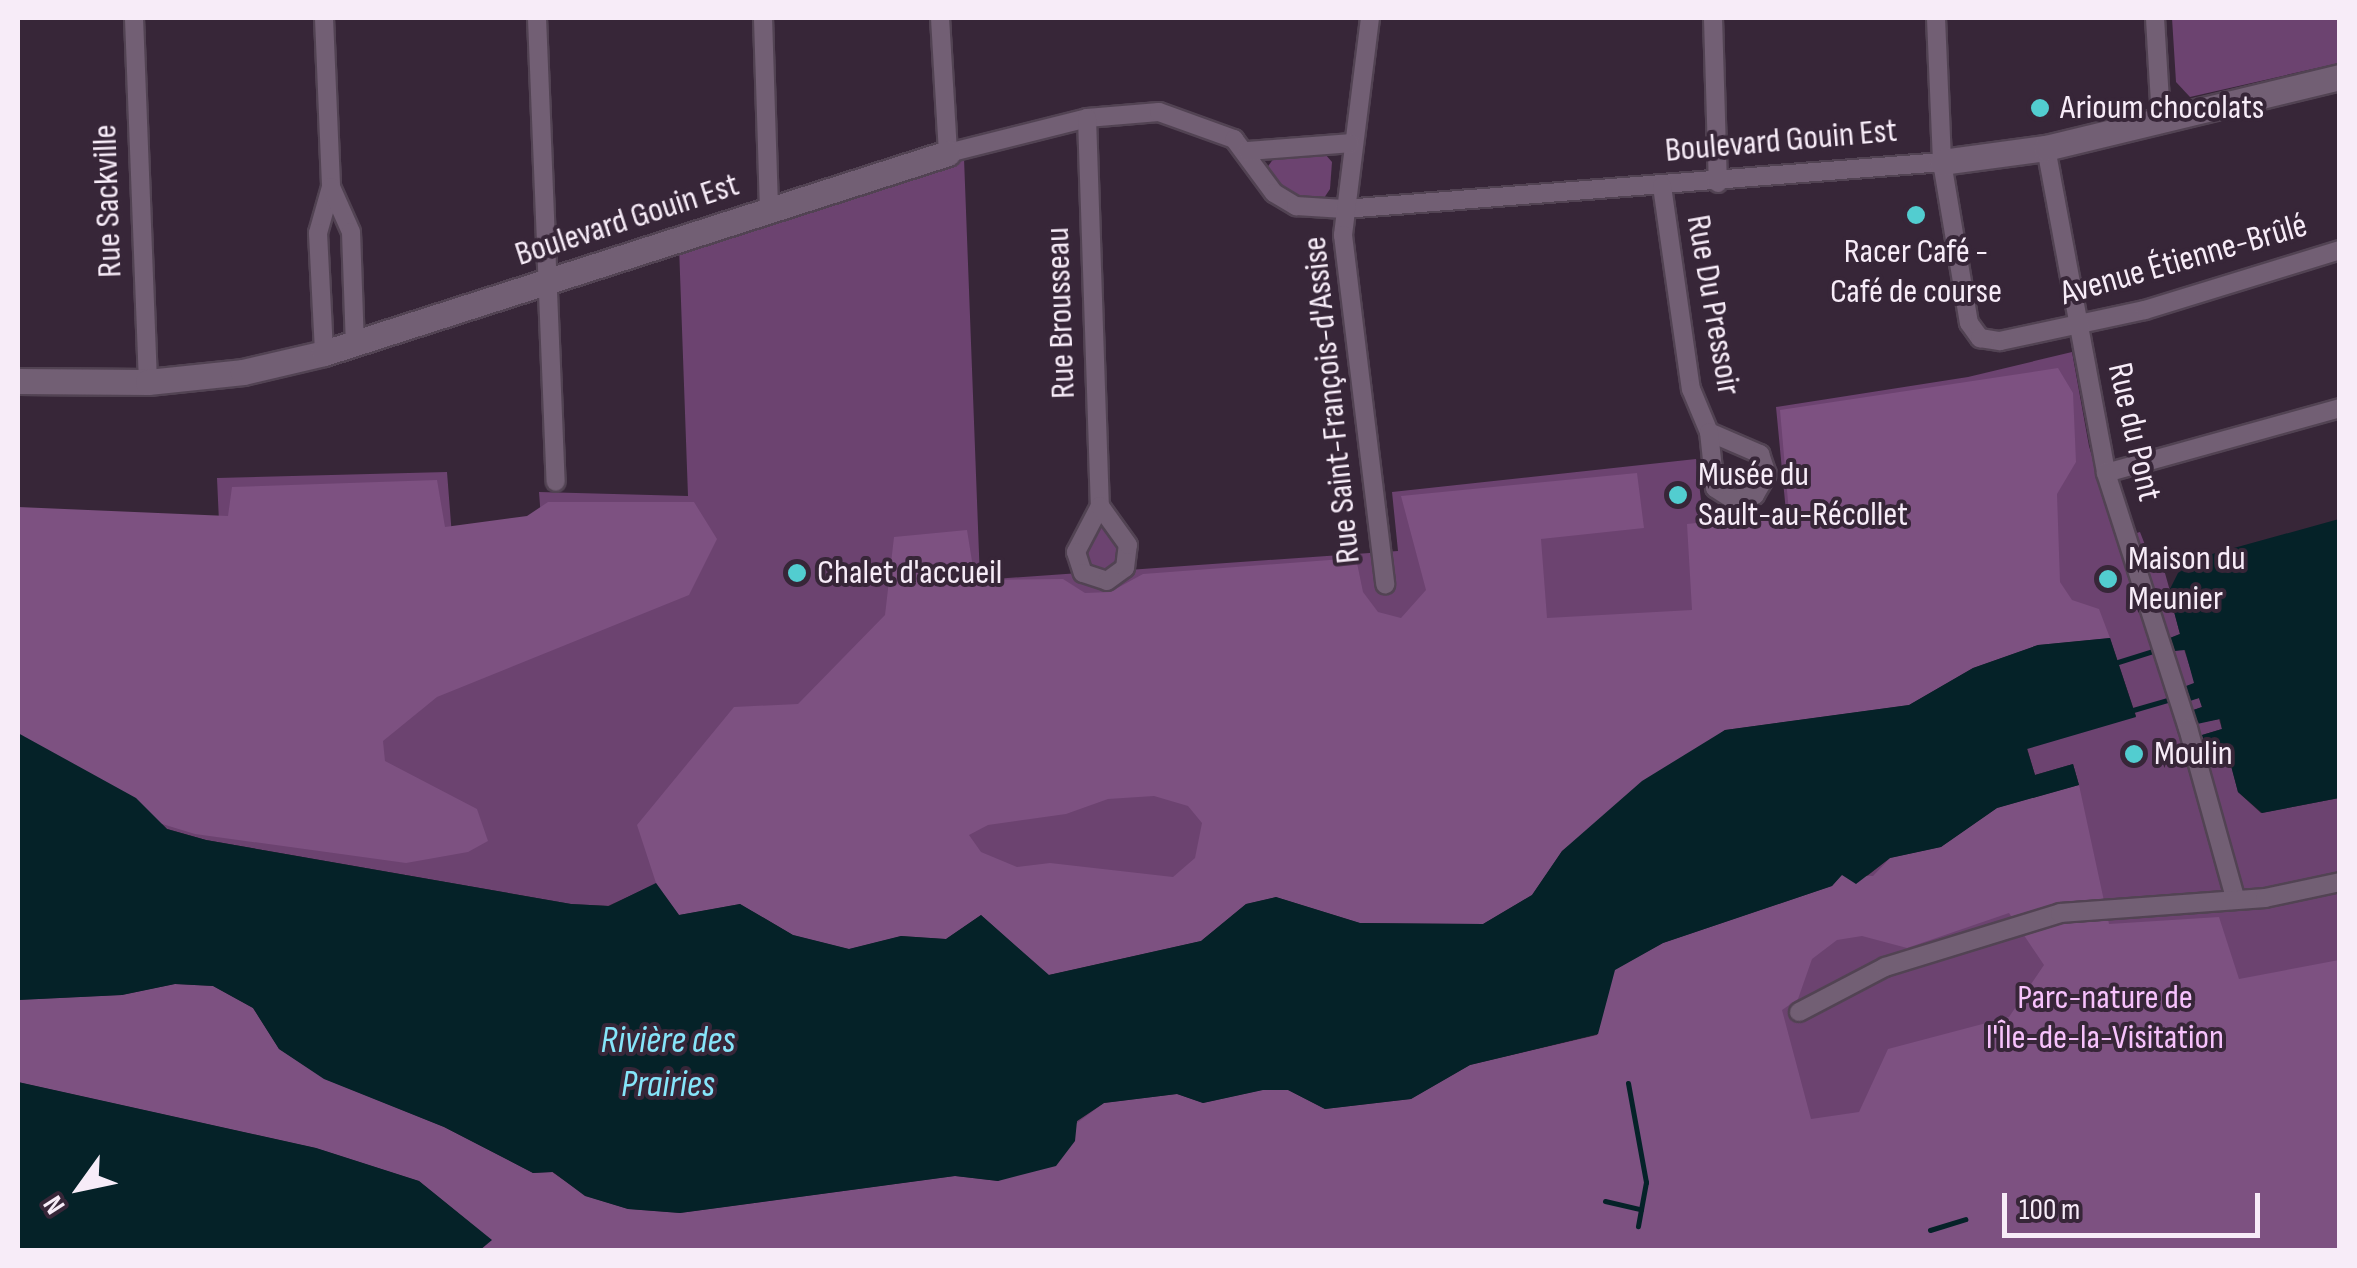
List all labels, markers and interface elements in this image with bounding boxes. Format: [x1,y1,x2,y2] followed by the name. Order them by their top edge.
[2060,87,2264,129] place label: Arioum chocolats
[2029,97,2051,119] marker: Arioum chocolats
[1663,110,1899,172] street label: Boulevard Gouin Est
[84,124,132,278] street label: Rue Sackville
[510,164,744,276] street label: Boulevard Gouin Est
[1905,204,1927,226] marker: Racer Café - Café de course
[2056,205,2312,315] street label: Avenue Étienne-Brûlé
[1677,212,1749,398] street label: Rue Du Pressoir
[1037,227,1085,399] street label: Rue Brousseau
[1830,231,2002,313] place label: Racer Café - Café de course
[1294,234,1370,566] street label: Rue Saint-François-d'Assise
[2098,359,2170,505] street label: Rue du Pont
[1698,454,1908,536] place label: Musée du Sault-au-Récollet
[1667,484,1689,506] marker: Musée du Sault-au-Récollet
[2128,538,2246,620] place label: Maison du Meunier
[817,552,1002,594] place label: Chalet d'accueil
[786,562,808,584] marker: Chalet d'accueil
[2097,568,2119,590] marker: Maison du Meunier
[2154,733,2233,775] place label: Moulin
[2123,743,2145,765] marker: Moulin
[1986,977,2224,1059] park label: Parc-nature de l'Île-de-la-Visitation
[601,1018,735,1108] water label: Rivière des Prairies
[30,1138,130,1238] north arrow
[2007,1173,2264,1235] scale bar
[37,1189,72,1220] text: N
[2019,1192,2080,1228] text: 100 m

